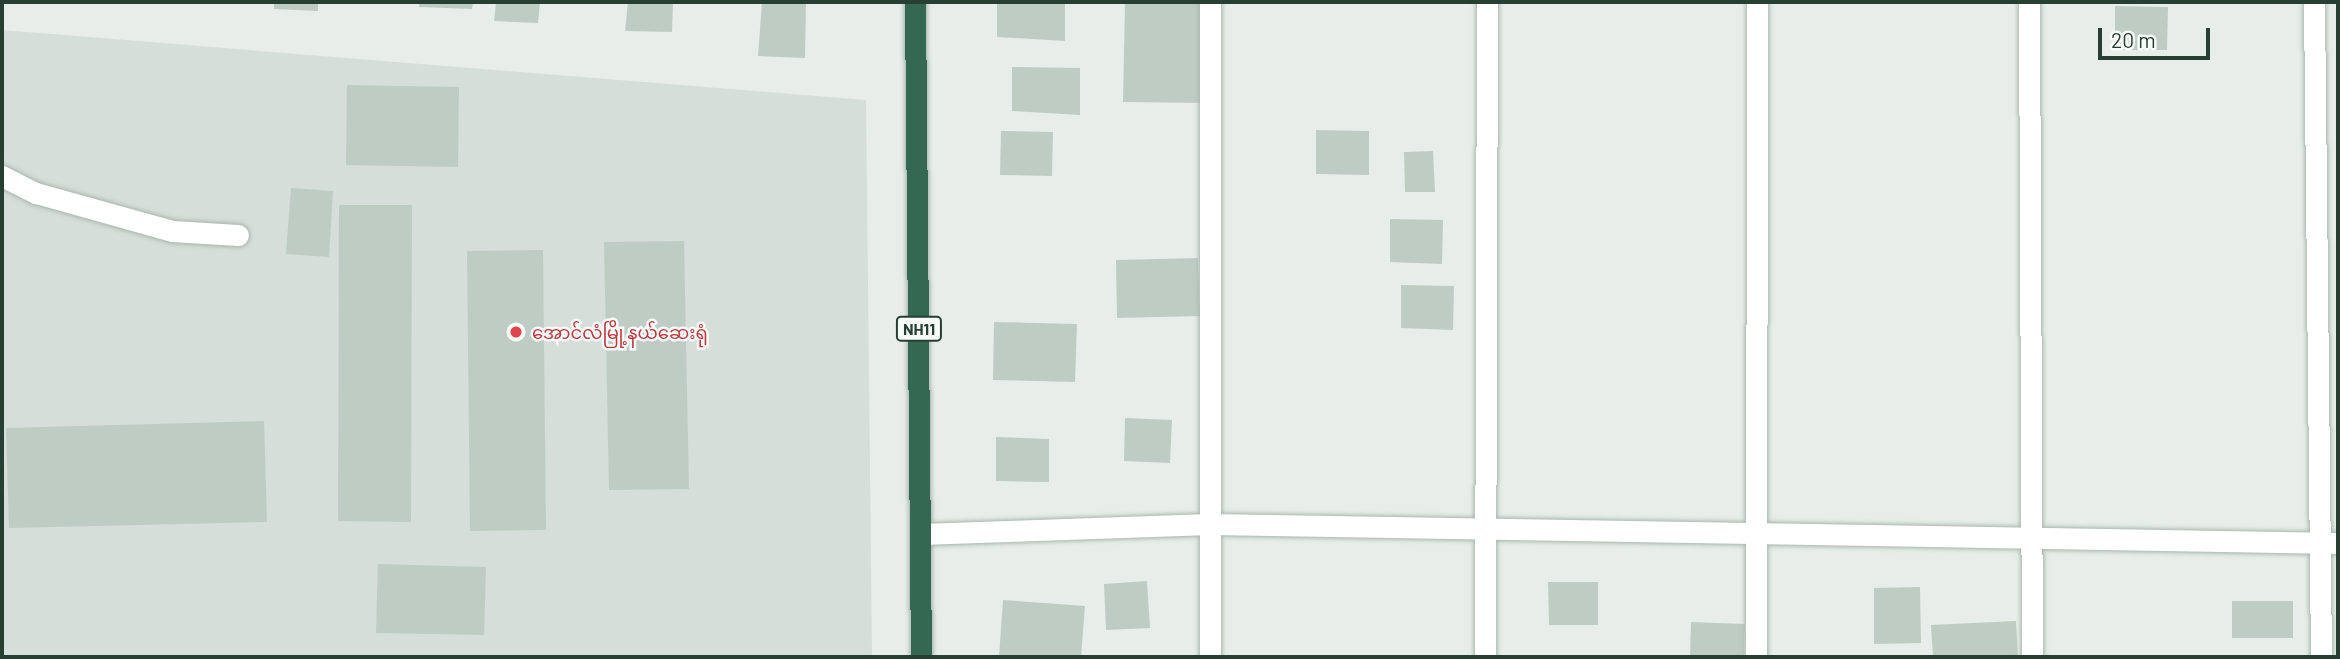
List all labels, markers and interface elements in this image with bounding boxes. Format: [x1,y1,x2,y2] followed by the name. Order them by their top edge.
[2102,14,2214,58] scale bar
[2111,27,2156,52] text: 20 m
[894,316,944,342] road number: NH11
[532,321,708,343] place label: ‌အောင်လံမြို့နယ်ဆေးရုံ
[506,322,526,342] marker: ‌အောင်လံမြို့နယ်ဆေးရုံ

